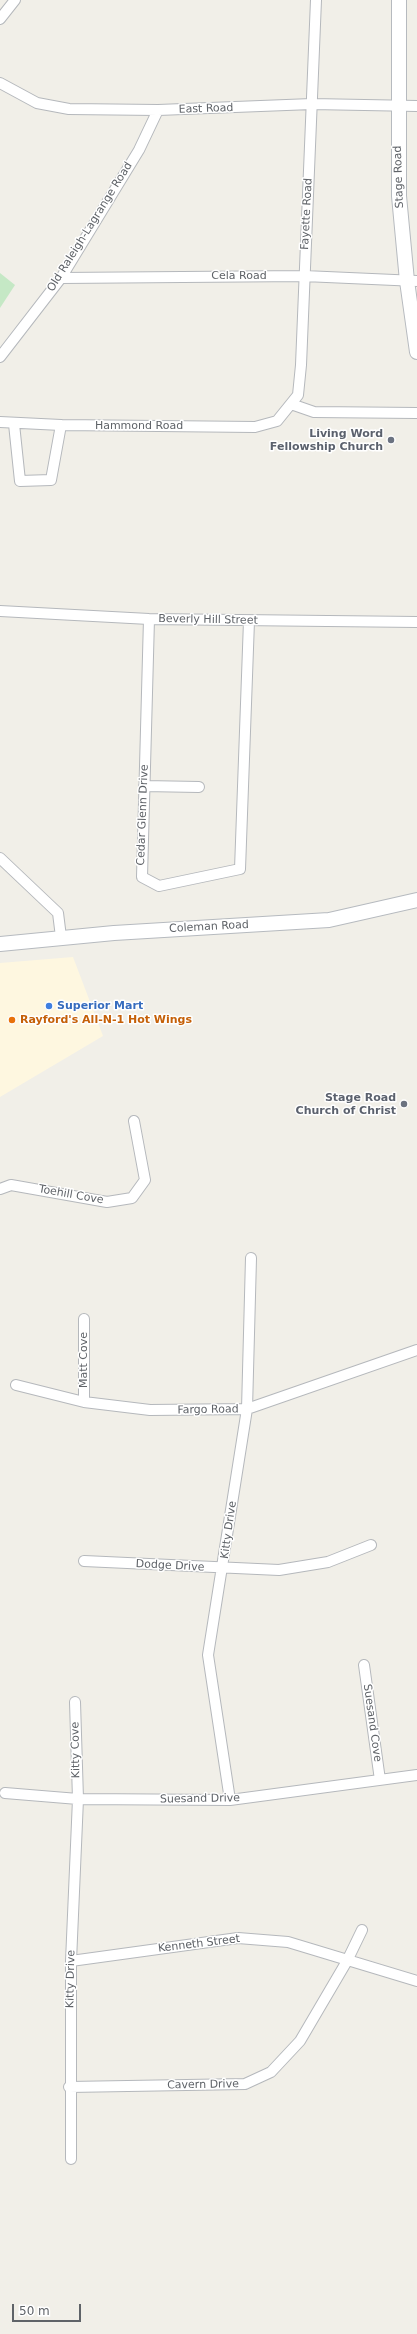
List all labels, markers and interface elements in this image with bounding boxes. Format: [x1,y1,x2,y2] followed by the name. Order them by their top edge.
[178,101,234,117] street label: East Road
[391,145,407,209] street label: Stage Road
[45,160,135,294] street label: Old Raleigh-Lagrange Road
[299,178,315,250] street label: Fayette Road
[211,269,267,283] street label: Cela Road
[95,419,183,433] street label: Hammond Road
[270,427,383,453] place label: Living Word Fellowship Church
[386,435,396,445] marker: Living Word Fellowship Church
[158,613,258,627] street label: Beverly Hill Street
[135,764,151,866] street label: Cedar Glenn Drive
[169,918,249,936] street label: Coleman Road
[57,999,143,1013] place label: Superior Mart
[44,1001,54,1011] marker: Superior Mart
[20,1013,192,1027] place label: Rayford's All-N-1 Hot Wings
[7,1015,17,1025] marker: Rayford's All-N-1 Hot Wings
[296,1091,396,1117] place label: Stage Road Church of Christ
[399,1099,409,1109] marker: Stage Road Church of Christ
[38,1183,104,1207] street label: Toehill Cove
[77,1332,91,1388] street label: Matt Cove
[177,1403,239,1417] street label: Fargo Road
[218,1500,240,1560] street label: Kitty Drive
[135,1558,205,1574] street label: Dodge Drive
[360,1683,384,1763] street label: Suesand Cove
[69,1722,83,1778] street label: Kitty Cove
[160,1792,240,1806] street label: Suesand Drive
[157,1932,241,1956] street label: Kenneth Street
[64,1950,78,2008] street label: Kitty Drive
[167,2078,239,2092] street label: Cavern Drive
[14,2296,83,2322] scale bar
[19,2304,50,2318] text: 50 m

